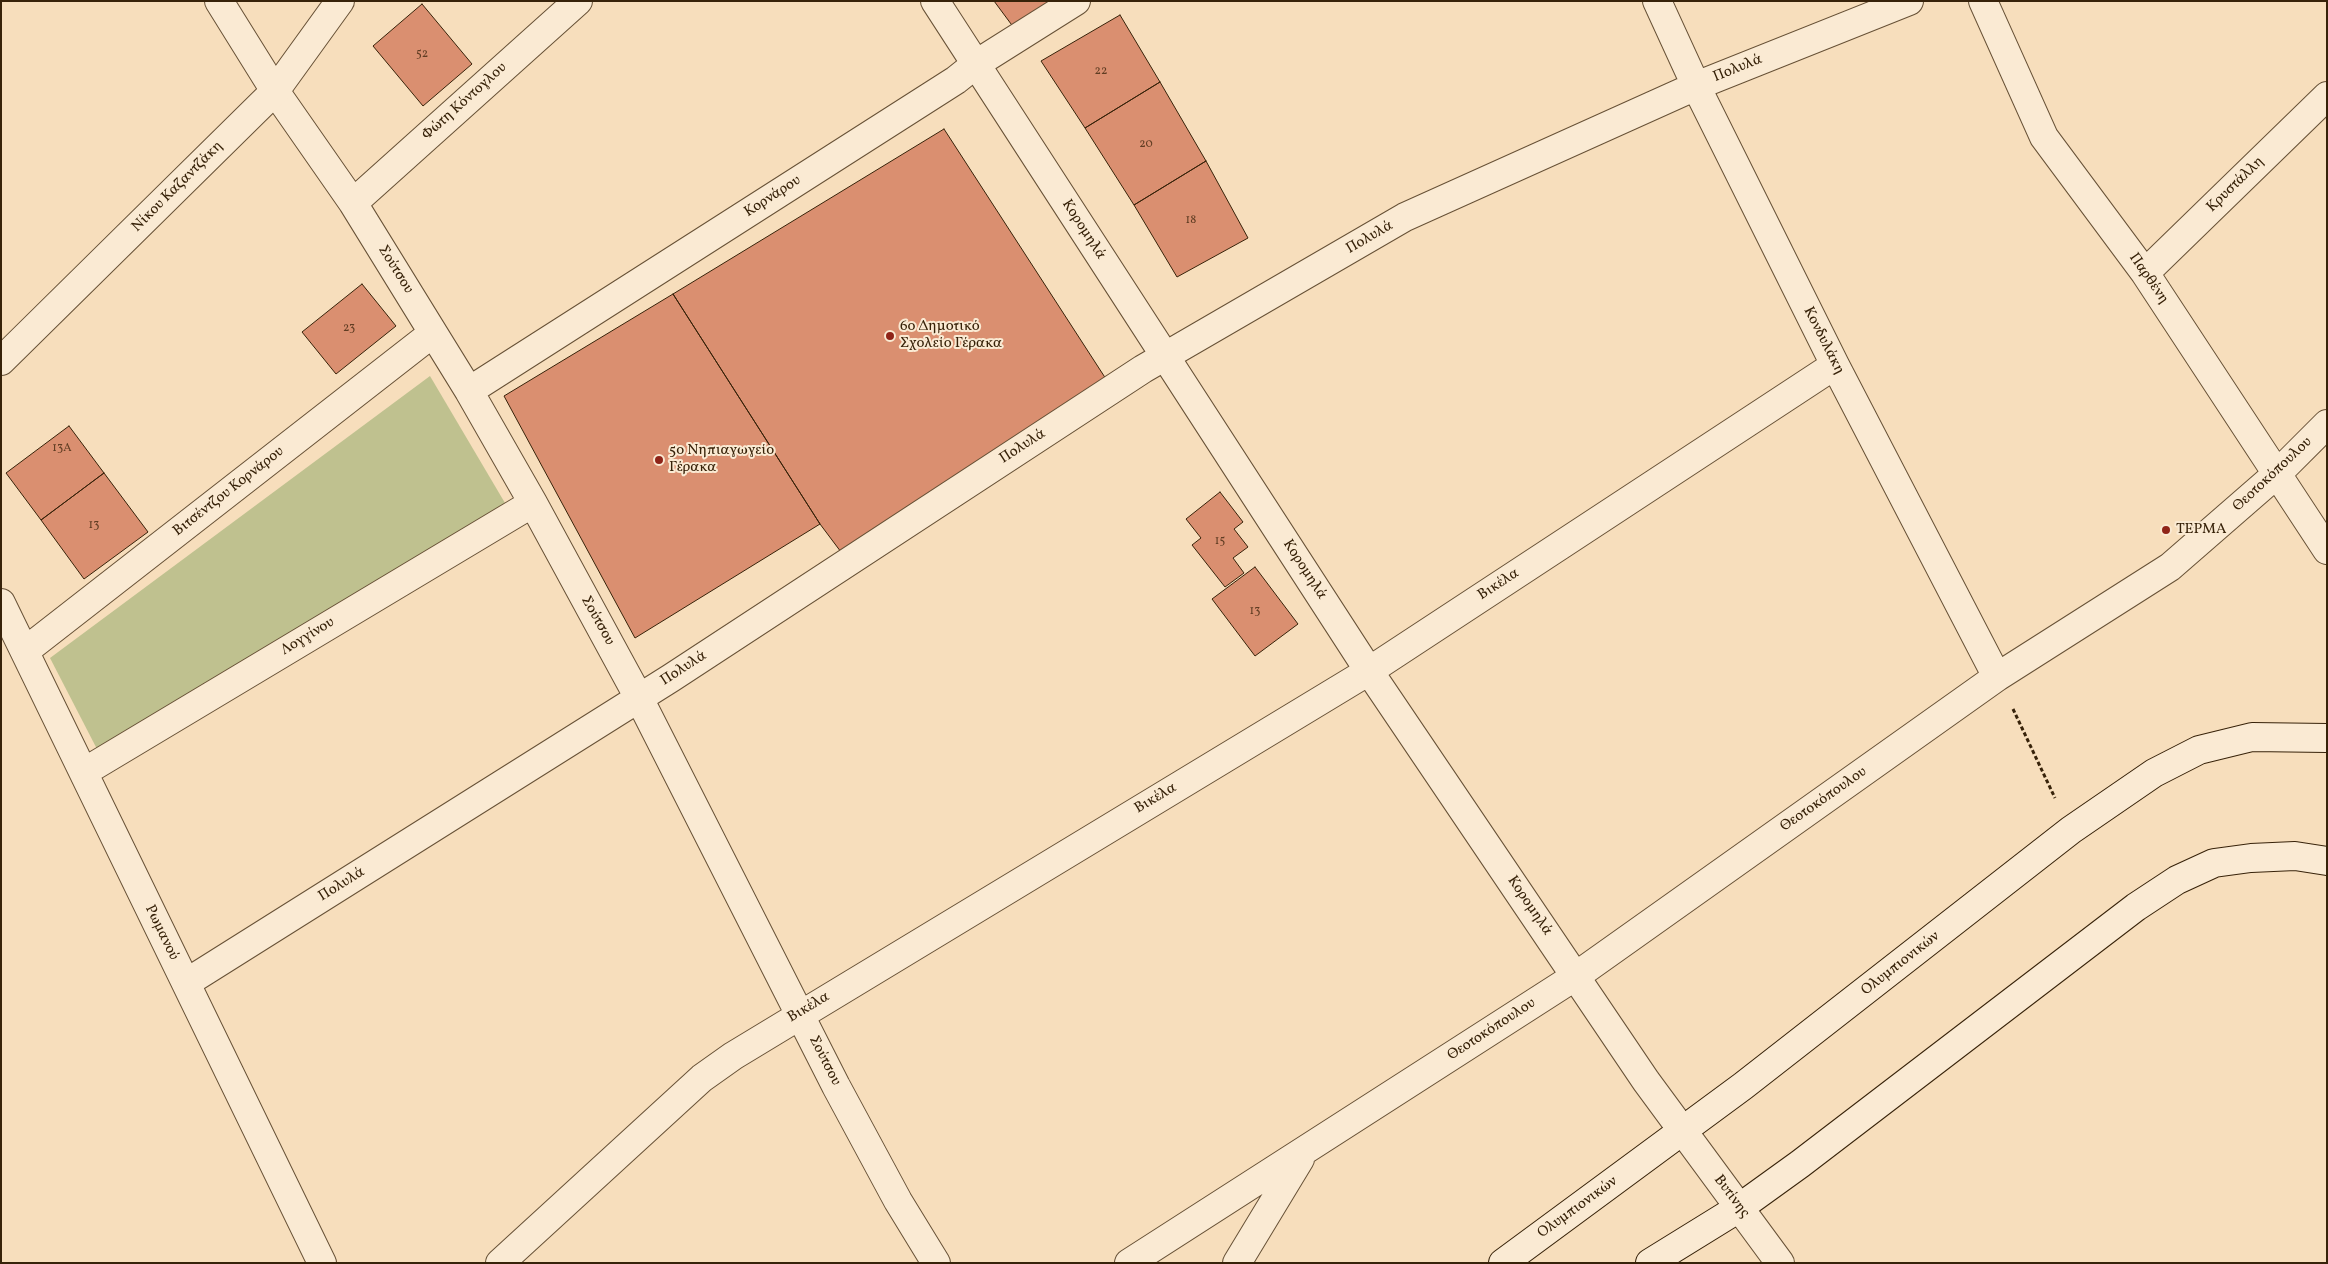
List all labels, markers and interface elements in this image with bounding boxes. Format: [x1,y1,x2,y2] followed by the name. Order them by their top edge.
[416,48,428,62] house number: 52
[1711,51,1765,87] street label: Πολυλά
[419,59,511,145] street label: Φώτη Κόντογλου
[1095,65,1107,79] house number: 22
[129,138,227,236] street label: Νίκου Καζαντζάκη
[1139,138,1153,152] house number: 20
[2204,153,2268,217] street label: Κρυστάλλη
[741,172,805,222] street label: Κορνάρου
[1057,197,1109,263] street label: Κορομηλά
[1186,214,1196,228] house number: 18
[1343,217,1397,259] street label: Πολυλά
[373,243,417,297] street label: Σούτσου
[2124,250,2172,308] street label: Παρθένη
[1798,304,1848,378] street label: Κονδυλάκη
[900,318,1002,353] place label: 6ο Δημοτικό Σχολείο Γέρακα
[343,322,355,336] house number: 23
[884,330,896,342] marker: 6ο Δημοτικό Σχολείο Γέρακα
[997,425,1049,469] street label: Πολυλά
[2230,434,2316,516] street label: Θεοτοκόπουλου
[52,442,72,456] house number: 13Α
[669,442,774,477] place label: 5ο Νηπιαγωγείο Γέρακα
[170,443,288,541] street label: Βιτσέντζου Κορνάρου
[653,454,665,466] marker: 5ο Νηπιαγωγείο Γέρακα
[89,519,99,533] house number: 13
[2176,521,2227,539] place label: ΤΕΡΜΑ
[2160,524,2172,536] marker: ΤΕΡΜΑ
[1215,535,1225,549] house number: 15
[1278,537,1330,603] street label: Κορομηλά
[1475,565,1523,605] street label: Βικέλα
[576,593,618,649] street label: Σούτσου
[1250,605,1260,619] house number: 13
[278,614,338,660] street label: Λογγίνου
[658,647,710,691] street label: Πολυλά
[1777,764,1871,836] street label: Θεοτοκόπουλου
[1132,780,1180,818] street label: Βικέλα
[316,864,368,906] street label: Πολυλά
[1503,873,1555,939] street label: Κορομηλά
[140,902,182,964] street label: Ρωμανού
[1858,928,1944,1000] street label: Ολυμπιονικών
[785,989,833,1027] street label: Βικέλα
[1445,995,1539,1065] street label: Θεοτοκόπουλου
[804,1033,844,1089] street label: Σούτσου
[1709,1172,1753,1222] street label: Βυτίνης
[1535,1173,1621,1243] street label: Ολυμπιονικών

